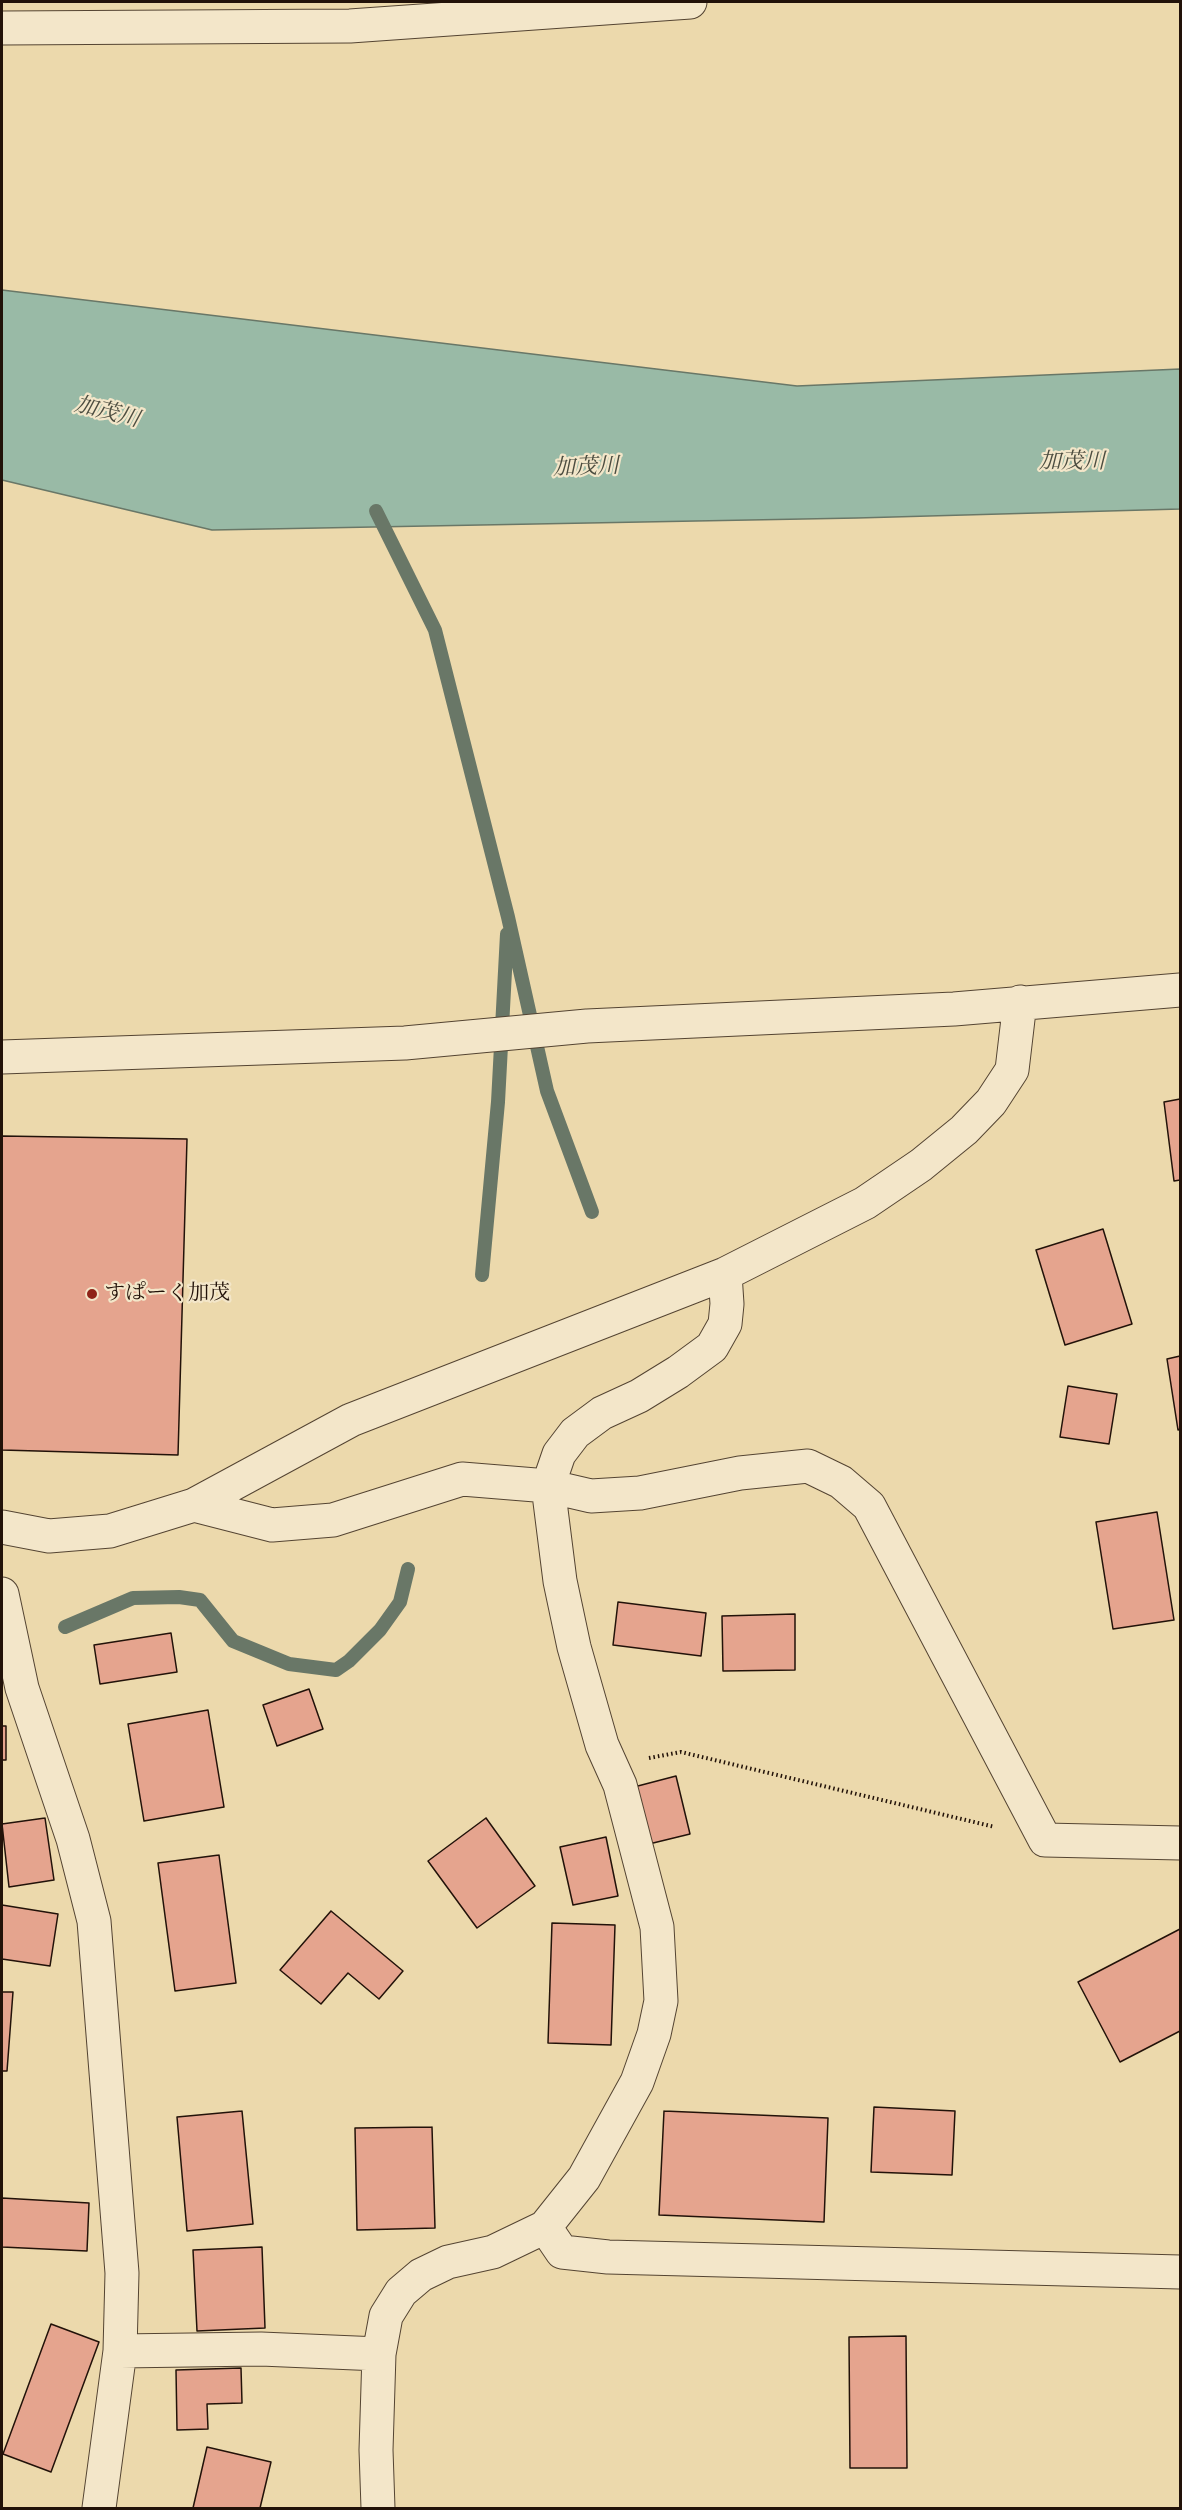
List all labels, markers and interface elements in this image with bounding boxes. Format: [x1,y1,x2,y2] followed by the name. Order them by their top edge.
[72,392,142,434] water label: 加茂川
[1039,450,1105,476] water label: 加茂川
[553,454,619,482] water label: 加茂川
[104,1281,230,1307] place label: すぱーく加茂
[85,1287,99,1301] marker: すぱーく加茂

